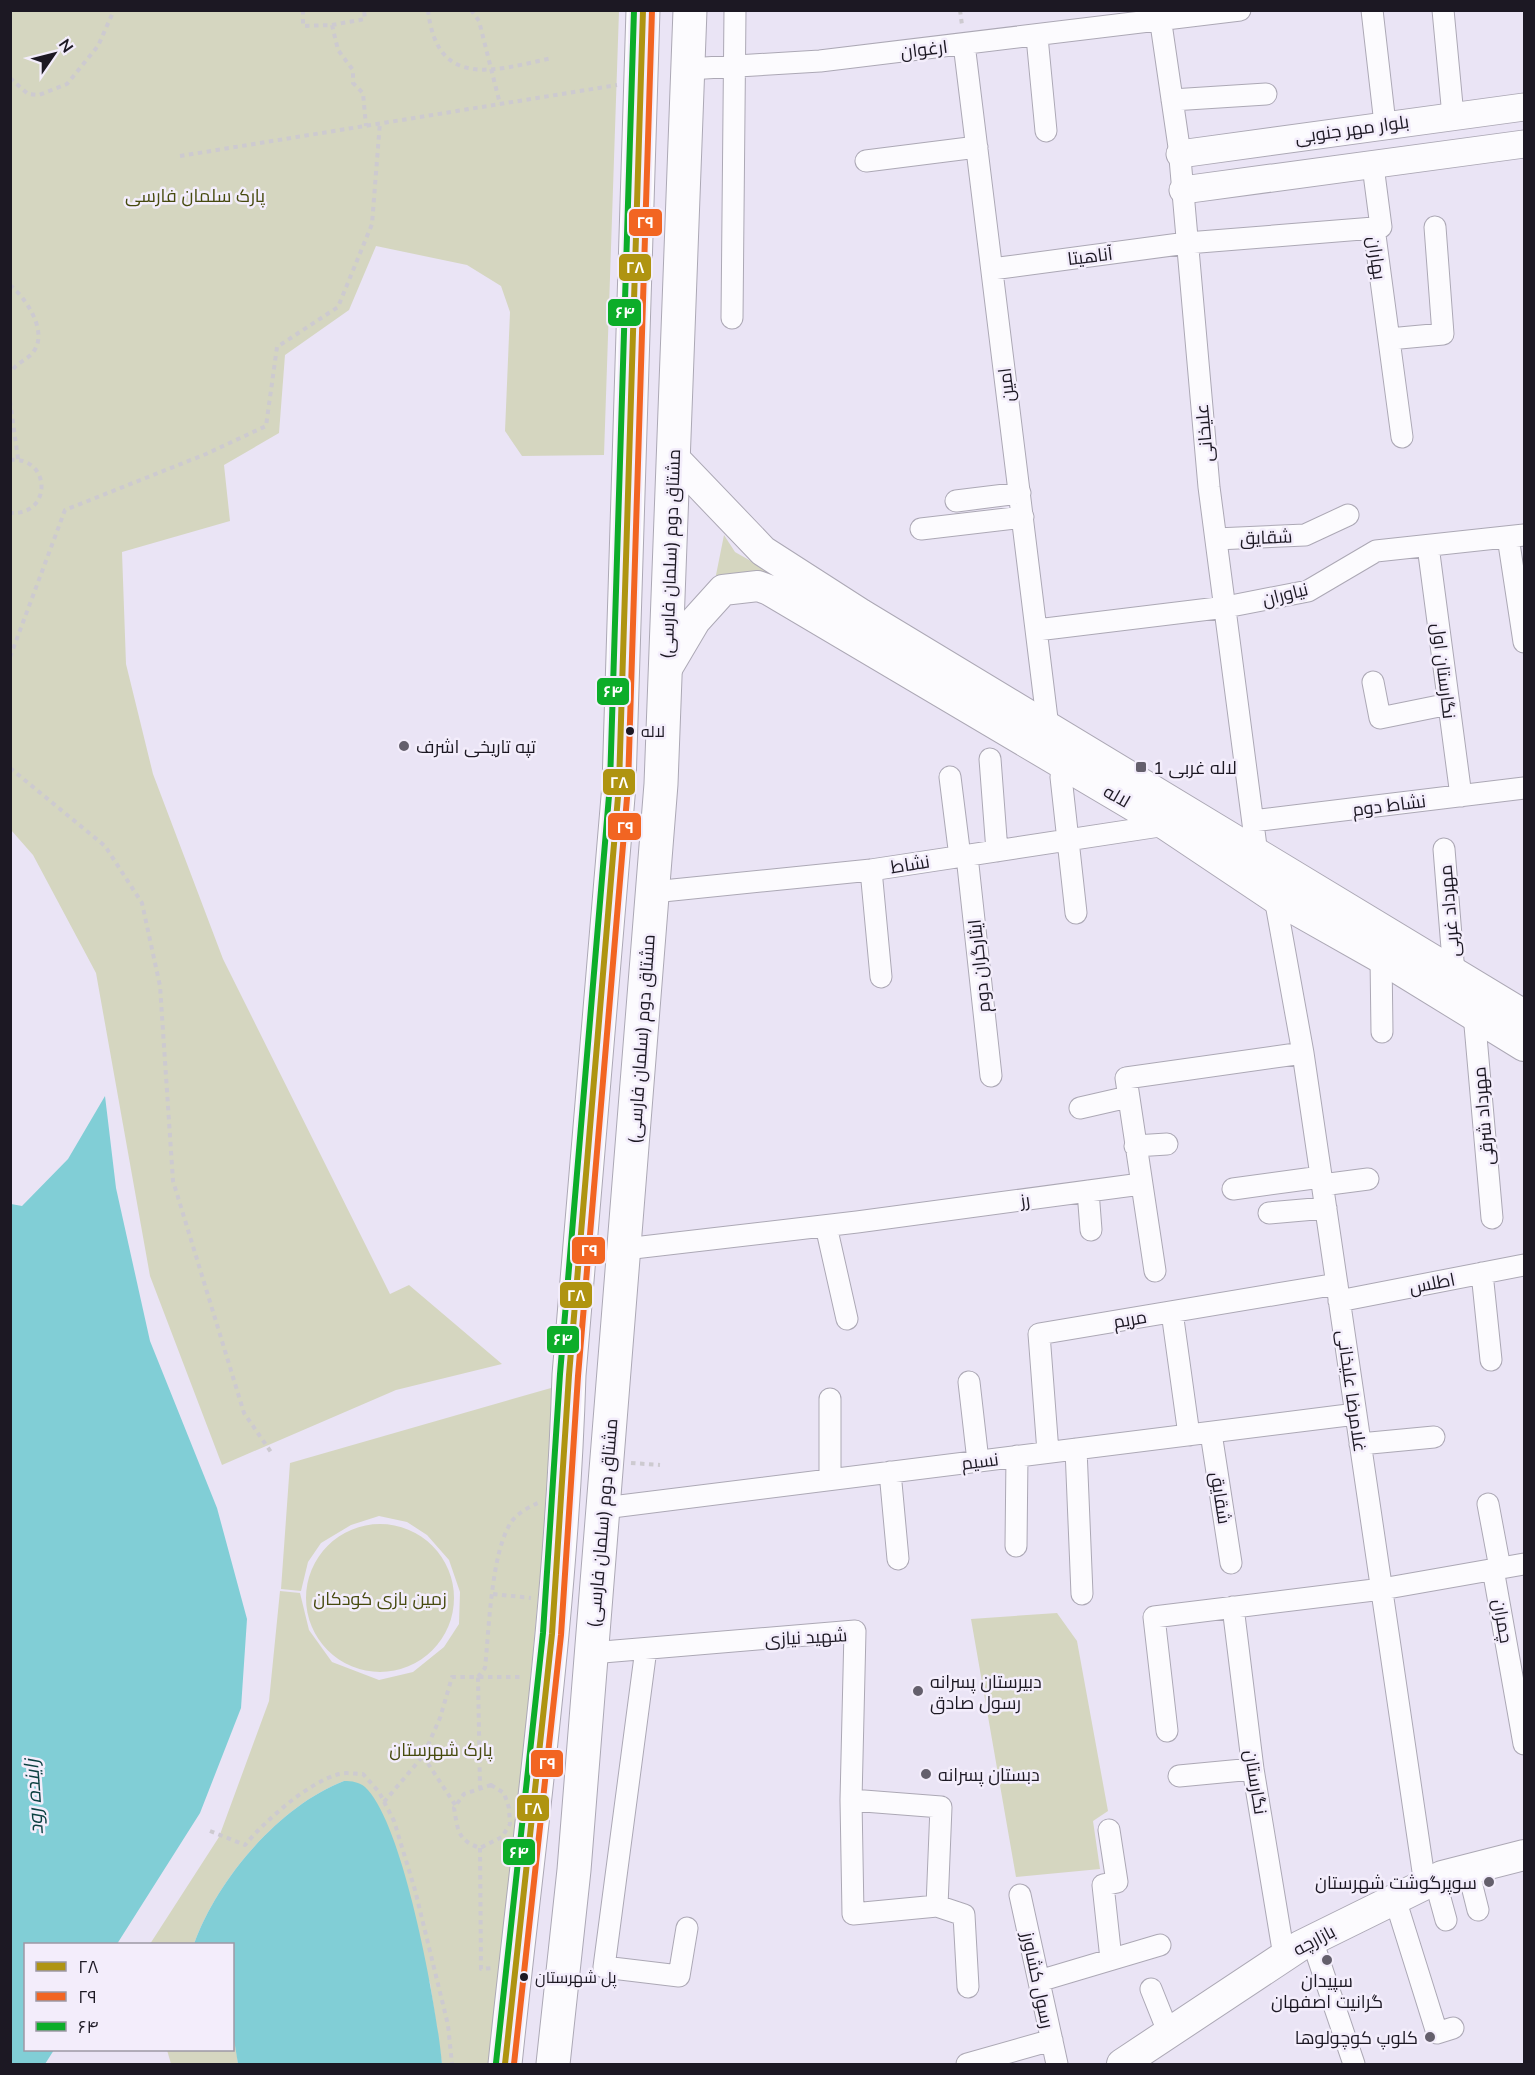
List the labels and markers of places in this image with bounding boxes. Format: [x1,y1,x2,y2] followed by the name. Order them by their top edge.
[641,721,665,741] place label: لاله
[624,725,636,737] marker: لاله
[416,735,536,758] place label: تپه تاریخی اشرف
[397,739,411,753] marker: تپه تاریخی اشرف
[1153,756,1237,779] place label: لاله غربی 1
[1134,760,1148,774] marker: لاله غربی 1
[930,1670,1042,1715] place label: دبیرستان پسرانه رسول صادق
[911,1684,925,1698] marker: دبیرستان پسرانه رسول صادق
[938,1763,1040,1787] place label: دبستان پسرانه
[919,1767,933,1781] marker: دبستان پسرانه
[1315,1871,1477,1895] place label: سوپرگوشت شهرستان
[1482,1875,1496,1889] marker: سوپرگوشت شهرستان
[1320,1953,1334,1967] marker: سپیدان گرانیت اصفهان
[535,1967,617,1989] place label: پل شهرستان
[1271,1969,1383,2013] place label: سپیدان گرانیت اصفهان
[518,1971,530,1983] marker: پل شهرستان
[1295,2026,1418,2050] place label: کلوپ کوچولوها
[1423,2030,1437,2044] marker: کلوپ کوچولوها

